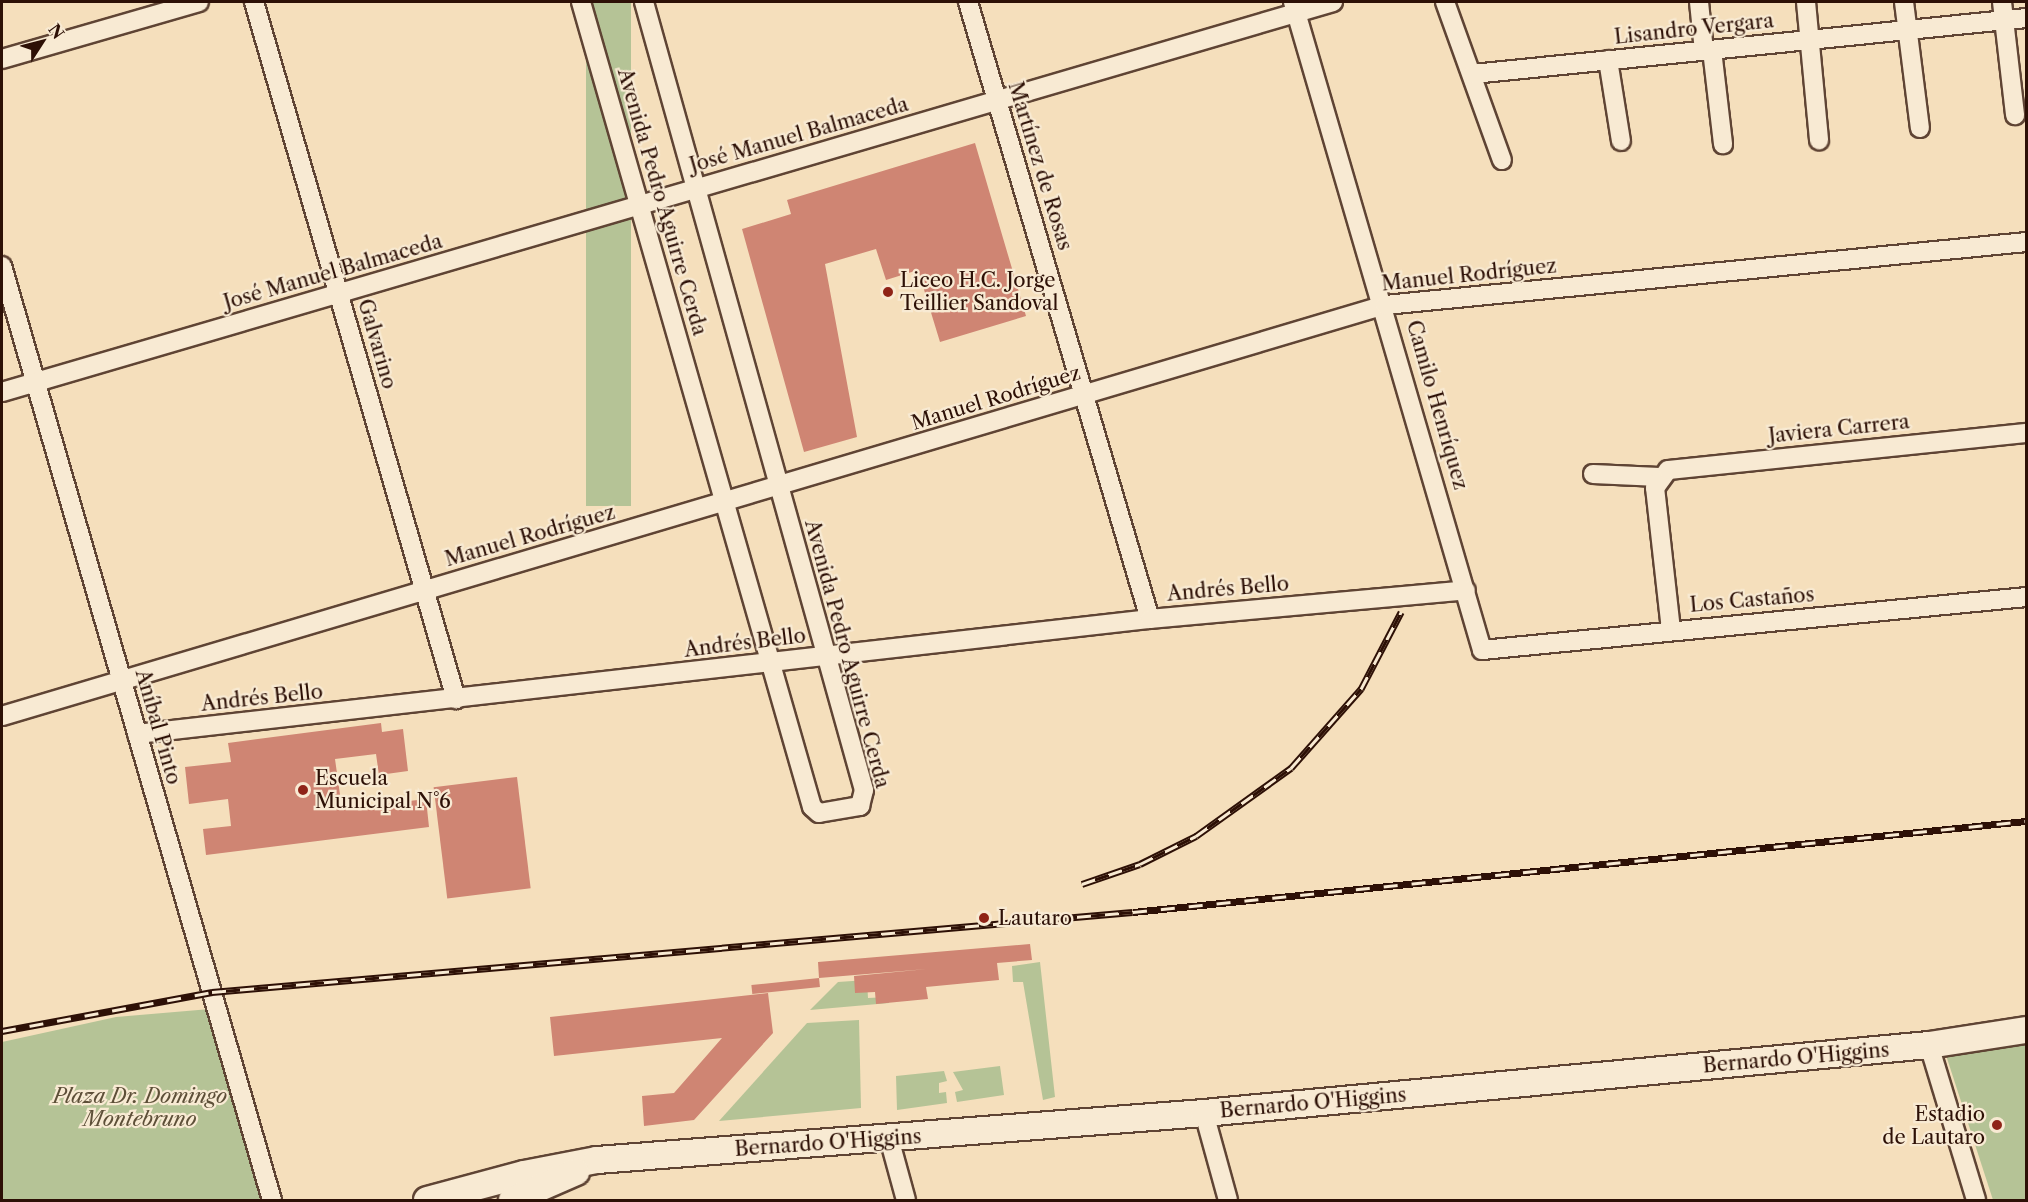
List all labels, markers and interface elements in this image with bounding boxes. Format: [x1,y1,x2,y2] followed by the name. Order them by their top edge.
[1613,9,1775,49] street label: Lisandro Vergara
[12,12,72,72] north arrow
[44,20,69,43] text: N
[612,65,712,339] street label: Avenida Pedro Aguirre Cerda
[1003,79,1077,253] street label: Martínez de Rosas
[687,92,911,178] street label: José Manuel Balmaceda
[221,229,445,315] street label: José Manuel Balmaceda
[1380,254,1558,296] street label: Manuel Rodríguez
[900,268,1059,315] place label: Liceo H.C. Jorge Teillier Sandoval
[881,285,895,299] marker: Liceo H.C. Jorge Teillier Sandoval
[353,296,401,392] street label: Galvarino
[1401,318,1473,492] street label: Camilo Henríquez
[908,361,1084,435] street label: Manuel Rodríguez
[1767,410,1911,448] street label: Javiera Carrera
[442,500,618,572] street label: Manuel Rodríguez
[799,517,895,791] street label: Avenida Pedro Aguirre Cerda
[1166,572,1290,606] street label: Andrés Bello
[1689,583,1815,617] street label: Los Castaños
[683,624,807,662] street label: Andrés Bello
[130,667,186,787] street label: Aníbal Pinto
[200,680,324,716] street label: Andrés Bello
[315,766,451,813] place label: Escuela Municipal N°6
[296,783,310,797] marker: Escuela Municipal N°6
[998,906,1072,930] place label: Lautaro
[975,909,993,927] marker: Lautaro
[1702,1038,1890,1078] street label: Bernardo O'Higgins
[1219,1083,1407,1123] street label: Bernardo O'Higgins
[53,1084,227,1131] park label: Plaza Dr. Domingo Montebruno
[1882,1102,1985,1149] place label: Estadio de Lautaro
[1990,1118,2004,1132] marker: Estadio de Lautaro
[734,1125,922,1161] street label: Bernardo O'Higgins

